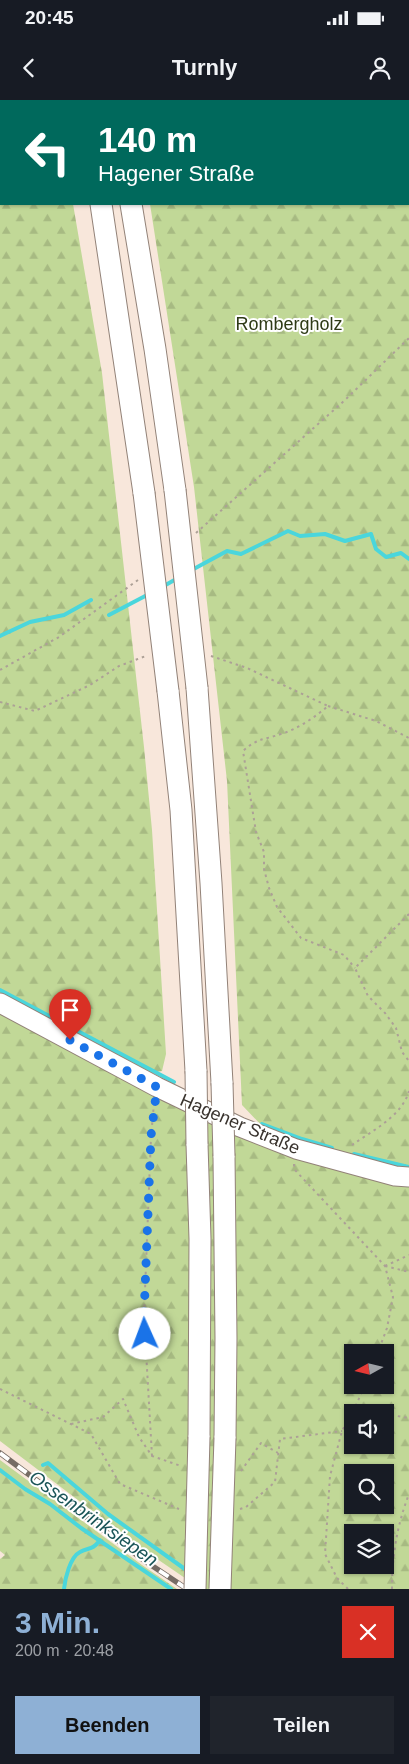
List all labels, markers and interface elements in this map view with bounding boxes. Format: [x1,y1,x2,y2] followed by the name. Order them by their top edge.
[25,7,74,28] text: 20:45
[15,54,43,82] icon: back
[366,54,394,82] icon: person
[172,55,237,80] text: Turnly
[15,120,80,185] icon: left
[98,120,197,159] text: 140 m
[98,161,255,186] text: Hagener Straße
[235,314,343,334] park label: Rombergholz
[49,989,91,1040] pin
[56,996,84,1024] icon: arrive
[177,1090,303,1158] street label: Hagener Straße
[118,1307,170,1359] position arrow
[344,1344,394,1394] north arrow
[344,1344,394,1574] map controls
[344,1404,394,1454] button: sound
[344,1464,394,1514] button: search
[25,1466,162,1571] water label: Ossenbrinksiepen
[344,1524,394,1574] button: layers
[15,1606,100,1639] text: 3 Min.
[342,1606,394,1658] button: close
[15,1642,114,1659] text: 200 m · 20:48
[15,1696,200,1754] button: Beenden
[210,1696,394,1754] button: Teilen

